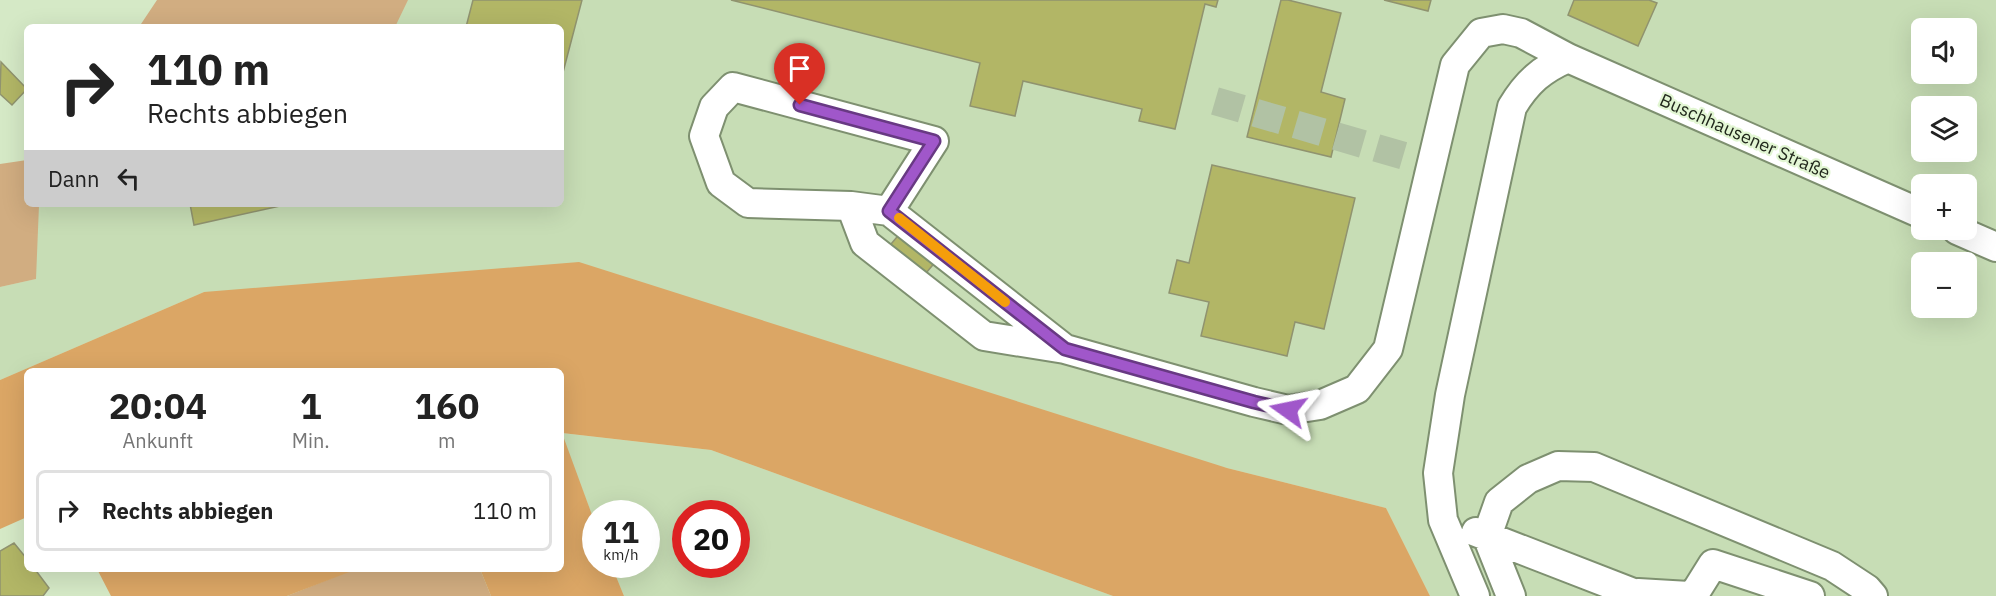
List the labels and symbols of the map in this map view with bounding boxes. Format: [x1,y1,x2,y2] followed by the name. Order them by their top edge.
[774,43,825,105] pin
[1656,88,1834,184] street label: Buschhausener Straße
[1256,378,1320,442] position arrow
[672,500,750,578] speed limit sign: 20

